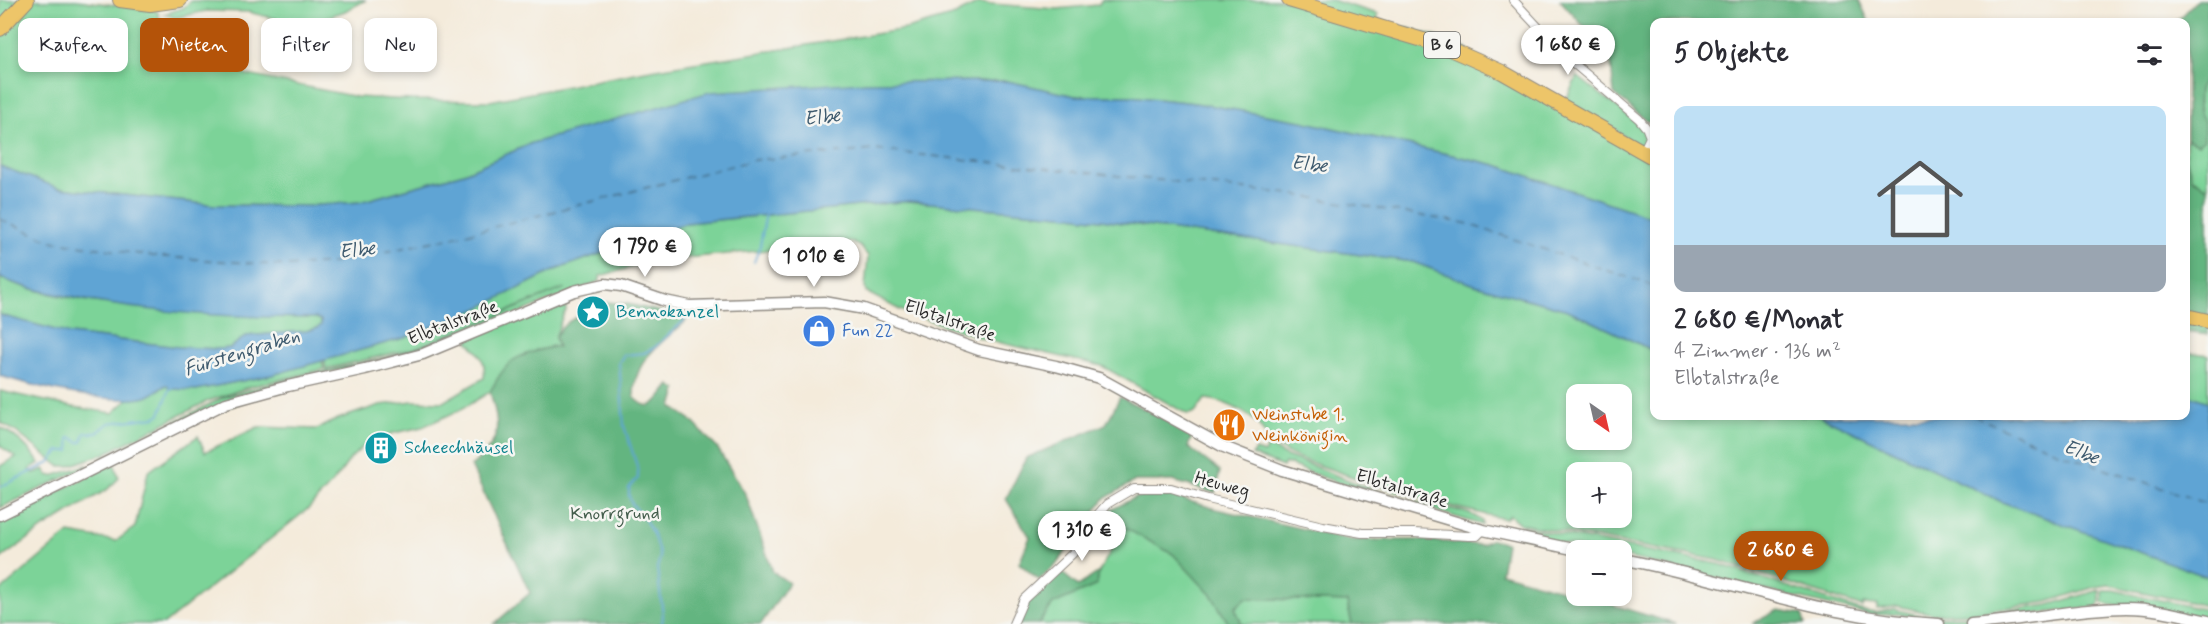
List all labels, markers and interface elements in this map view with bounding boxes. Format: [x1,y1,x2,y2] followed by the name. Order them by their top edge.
[18,18,128,72] chip: Kaufen
[140,18,249,72] chip: Mieten
[261,18,352,72] chip: Filter
[364,18,437,72] chip: Neu
[1513,25,1623,76] pin: 1 680 €
[1535,31,1601,58] text: 1 680 €
[1424,32,1460,58] road number: B 6
[1674,37,1789,71] text: 5 Objekte
[2133,38,2166,71] icon: filters
[803,103,843,133] water label: Elbe
[1866,145,1974,253] icon: home
[1289,149,1330,181] water label: Elbe
[590,227,700,278] pin: 1 790 €
[613,233,677,260] text: 1 790 €
[338,236,378,266] water label: Elbe
[759,237,869,288] pin: 1 010 €
[782,243,846,270] text: 1 010 €
[575,294,611,330] place icon: Bennokanzel
[901,294,999,348] street label: Elbtalstraße
[404,295,502,351] street label: Elbtalstraße
[616,300,719,324] place label: Bennokanzel
[1674,304,1844,338] text: 2 680 €/Monat
[801,313,837,349] shop icon: Fun 22
[842,319,893,343] place label: Fun 22
[181,323,304,385] water label: Fürstengraben
[1674,338,1841,365] text: 4 Zimmer · 136 m²
[1674,365,1780,392] text: Elbtalstraße
[1566,384,1632,450] north arrow
[1566,384,1632,606] map controls
[1252,403,1348,450] place label: Weinstube 1. Weinkönigin
[1211,407,1247,443] restaurant icon: Weinstube 1. Weinkönigin
[363,430,399,466] building icon: Scheechhäusel
[2059,434,2104,473] water label: Elbe
[404,436,513,460] place label: Scheechhäusel
[1566,462,1632,528] button: +
[1353,464,1451,514] street label: Elbtalstraße
[1192,466,1252,505] street label: Heuweg
[570,502,660,528] park label: Knorrgrund
[1027,511,1137,562] pin: 1 310 €
[1052,517,1112,544] text: 1 310 €
[1726,531,1836,582] pin: 2 680 €
[1748,537,1814,564] text: 2 680 €
[1566,540,1632,606] button: −

